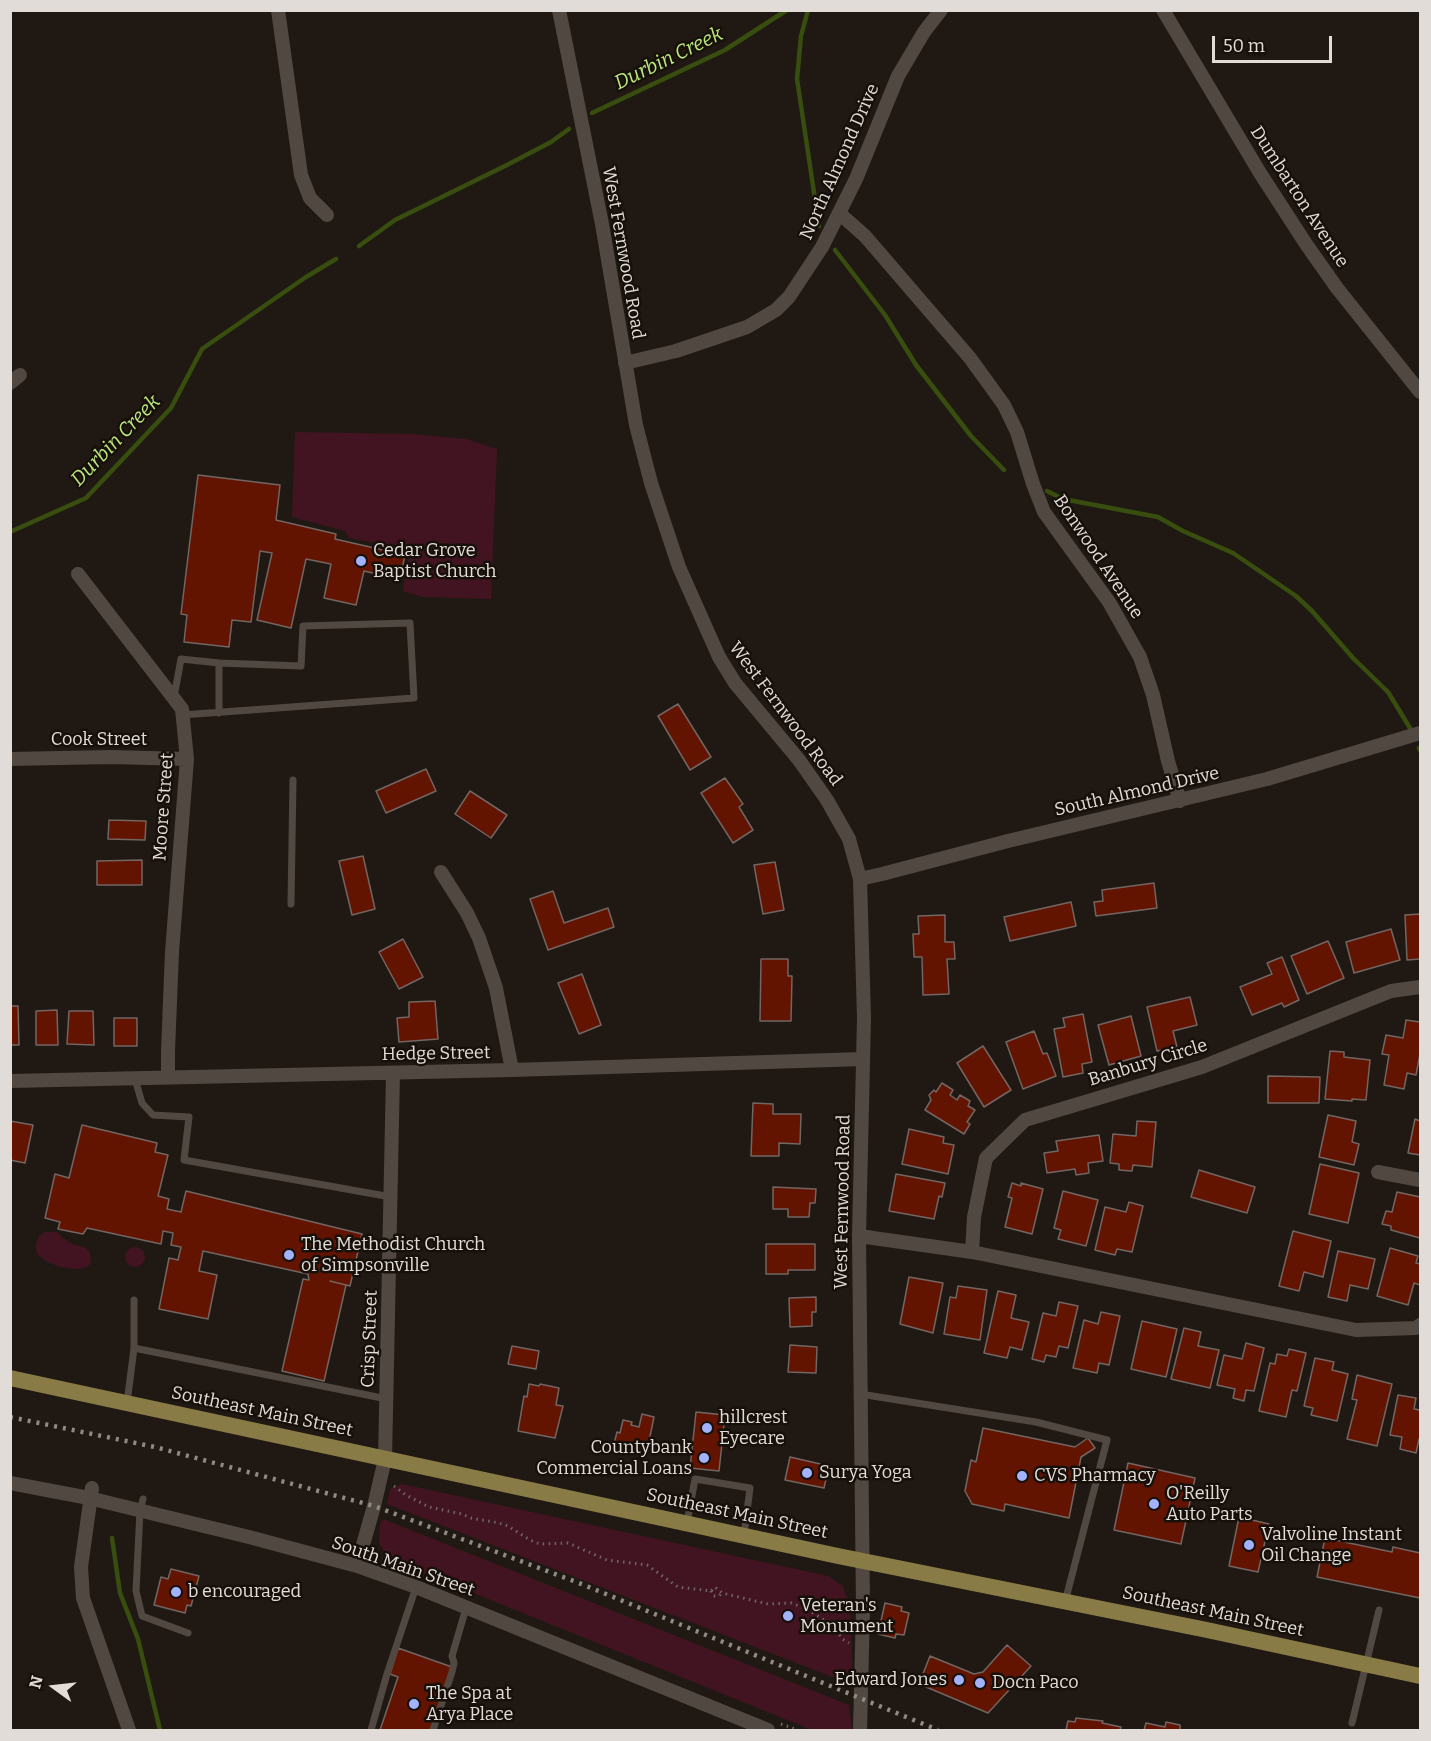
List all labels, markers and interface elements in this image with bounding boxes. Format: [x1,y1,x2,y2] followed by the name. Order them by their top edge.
[611,22,727,96] water label: Durbin Creek
[1215,24,1335,62] scale bar
[1223,35,1265,57] text: 50 m
[796,81,884,243] street label: North Almond Drive
[1245,122,1353,272] street label: Dumbarton Avenue
[597,165,649,341] street label: West Fernwood Road
[66,390,166,492] water label: Durbin Creek
[1049,491,1147,623] street label: Bonwood Avenue
[373,540,496,582] place label: Cedar Grove Baptist Church
[354,554,368,568] marker: Cedar Grove Baptist Church
[724,638,846,790] street label: West Fernwood Road
[51,729,147,751] street label: Cook Street
[149,752,179,862] street label: Moore Street
[1052,763,1222,821] street label: South Almond Drive
[1086,1035,1210,1091] street label: Banbury Circle
[382,1042,490,1066] street label: Hedge Street
[831,1114,855,1290] street label: West Fernwood Road
[301,1234,485,1276] place label: The Methodist Church of Simpsonville
[282,1248,296,1262] marker: The Methodist Church of Simpsonville
[357,1290,383,1388] street label: Crisp Street
[169,1382,355,1442] street label: Southeast Main Street
[719,1407,787,1450] place label: hillcrest Eyecare
[700,1421,714,1435] marker: hillcrest Eyecare
[536,1437,692,1480] place label: Countybank Commercial Loans
[697,1451,711,1465] marker: Countybank Commercial Loans
[819,1462,912,1484] place label: Surya Yoga
[1034,1465,1156,1487] place label: CVS Pharmacy
[800,1466,814,1480] marker: Surya Yoga
[1015,1469,1029,1483] marker: CVS Pharmacy
[1166,1483,1253,1526] place label: O'Reilly Auto Parts
[644,1484,830,1544] street label: Southeast Main Street
[1147,1497,1161,1511] marker: O'Reilly Auto Parts
[1261,1524,1402,1567] place label: Valvoline Instant Oil Change
[329,1532,477,1602] street label: South Main Street
[1242,1538,1256,1552] marker: Valvoline Instant Oil Change
[188,1581,301,1603] place label: b encouraged
[1120,1582,1306,1642] street label: Southeast Main Street
[169,1585,183,1599] marker: b encouraged
[800,1595,894,1638] place label: Veteran's Monument
[781,1609,795,1623] marker: Veteran's Monument
[24,1657,84,1717] north arrow
[834,1669,947,1691] place label: Edward Jones
[992,1672,1079,1694] place label: Docn Paco
[952,1673,966,1687] marker: Edward Jones
[25,1674,47,1691] text: N
[973,1676,987,1690] marker: Docn Paco
[426,1683,513,1726] place label: The Spa at Arya Place
[407,1697,421,1711] marker: The Spa at Arya Place

